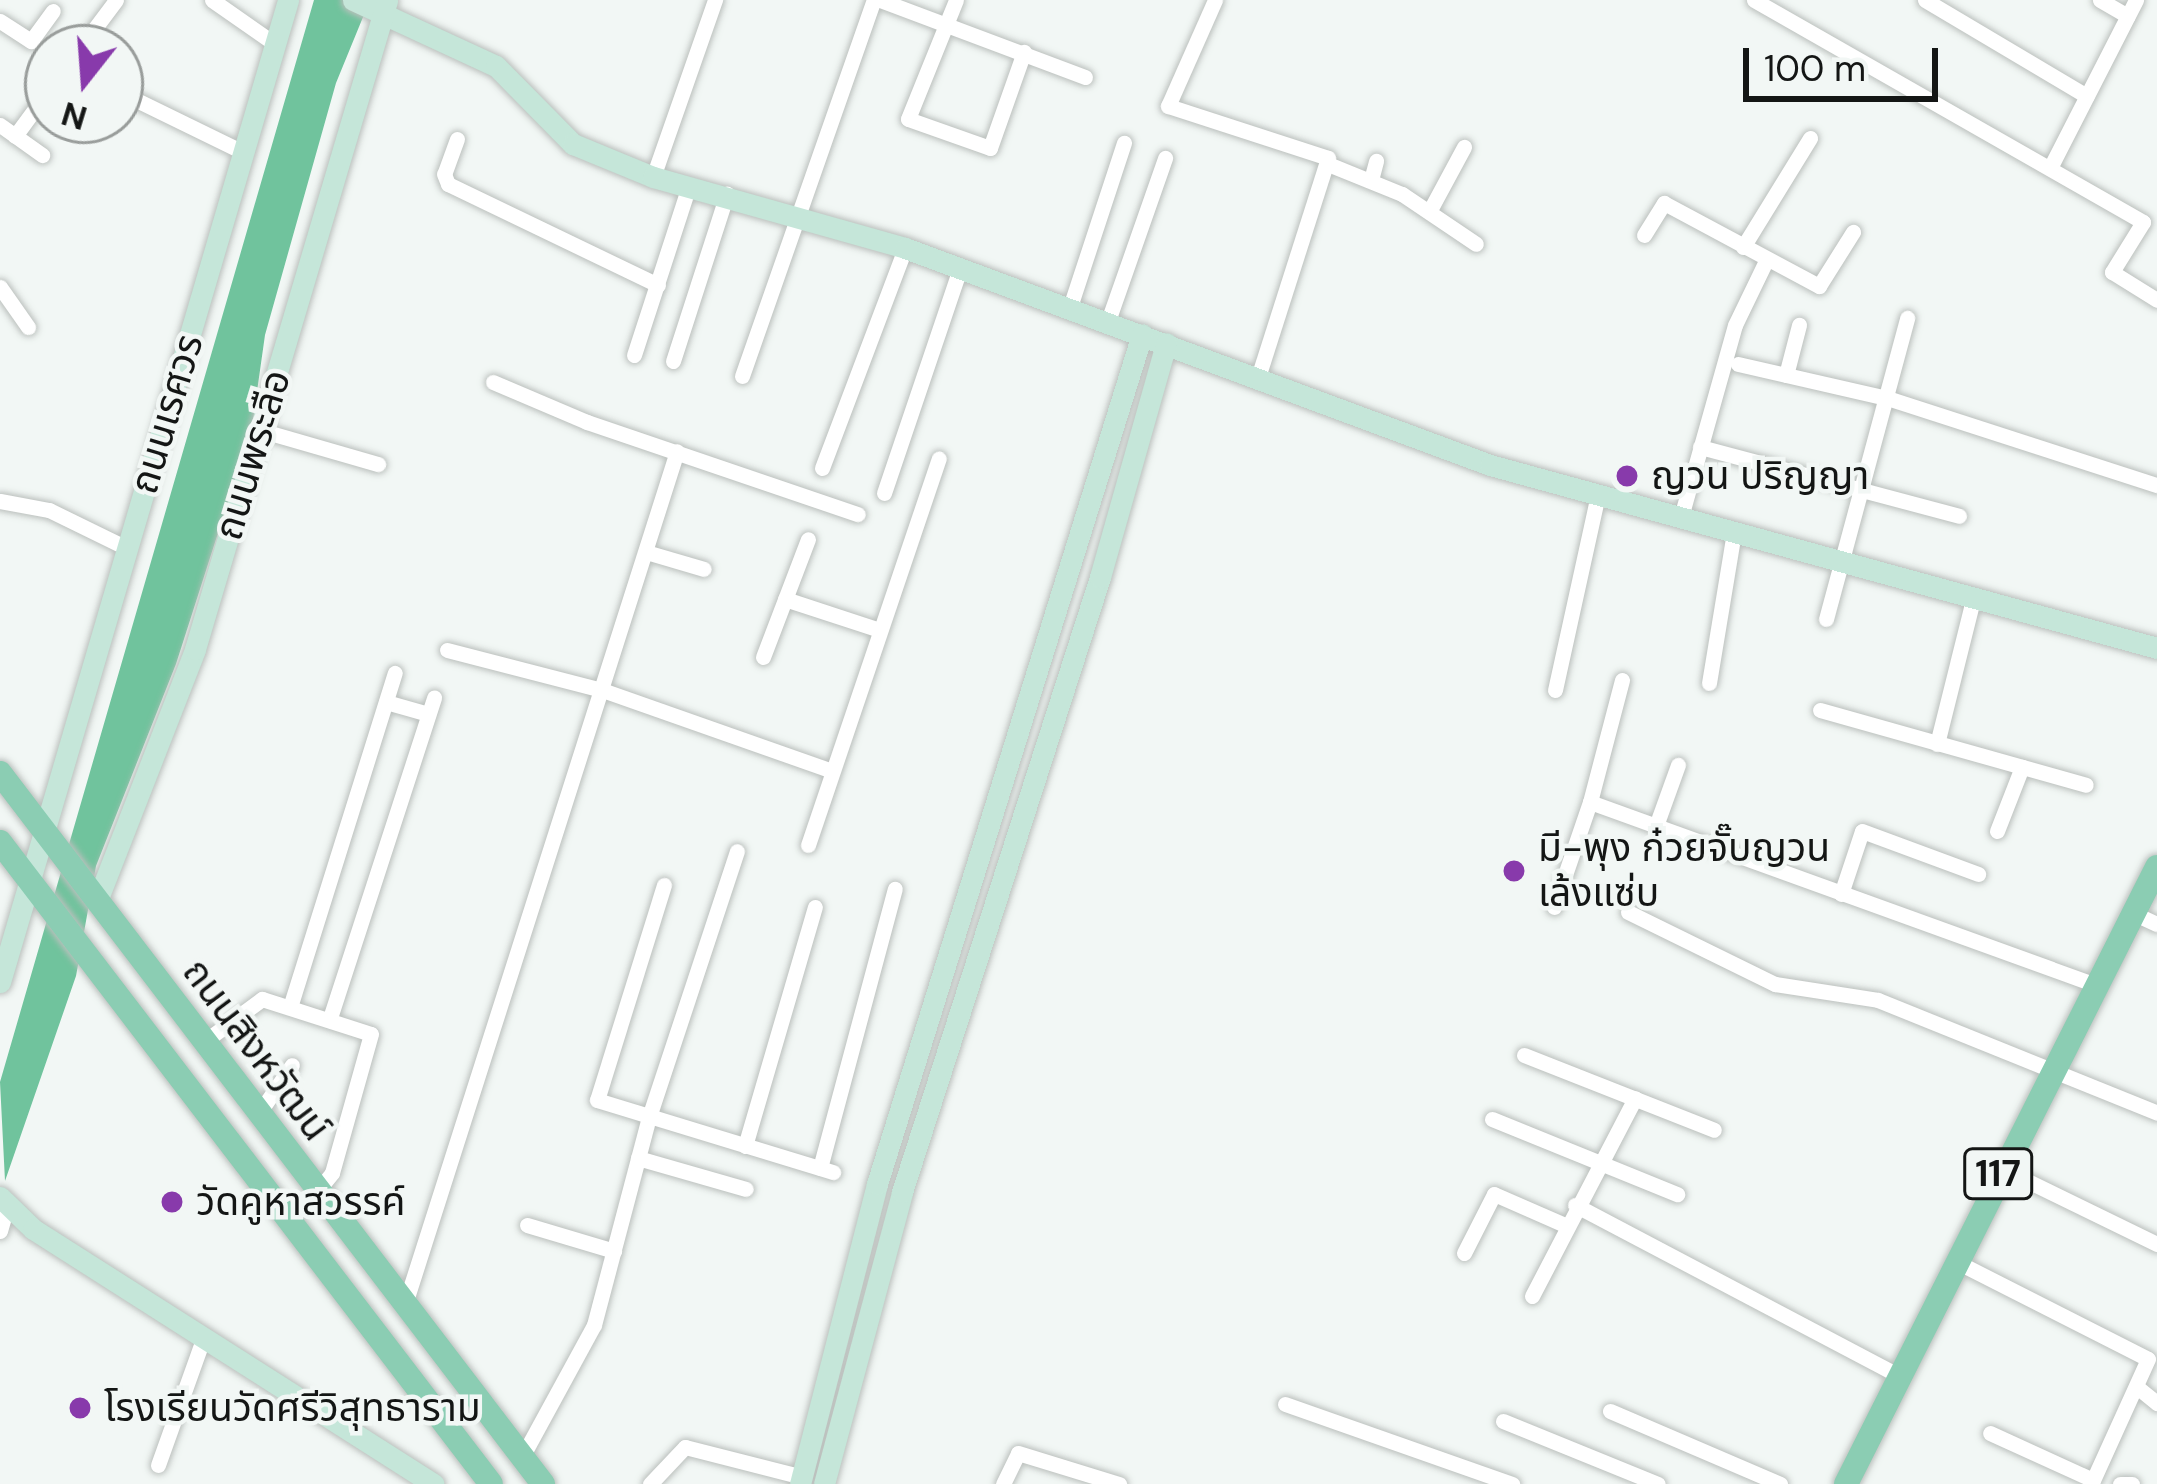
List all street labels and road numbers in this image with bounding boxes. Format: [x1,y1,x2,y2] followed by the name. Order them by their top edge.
[121,329,213,499] street label: ถนนเรศวร
[205,364,301,546] street label: ถนนพระลือ
[172,950,340,1150] street label: ถนนสิงหวัฒน์
[1962,1144,2034,1204] road number: 117

